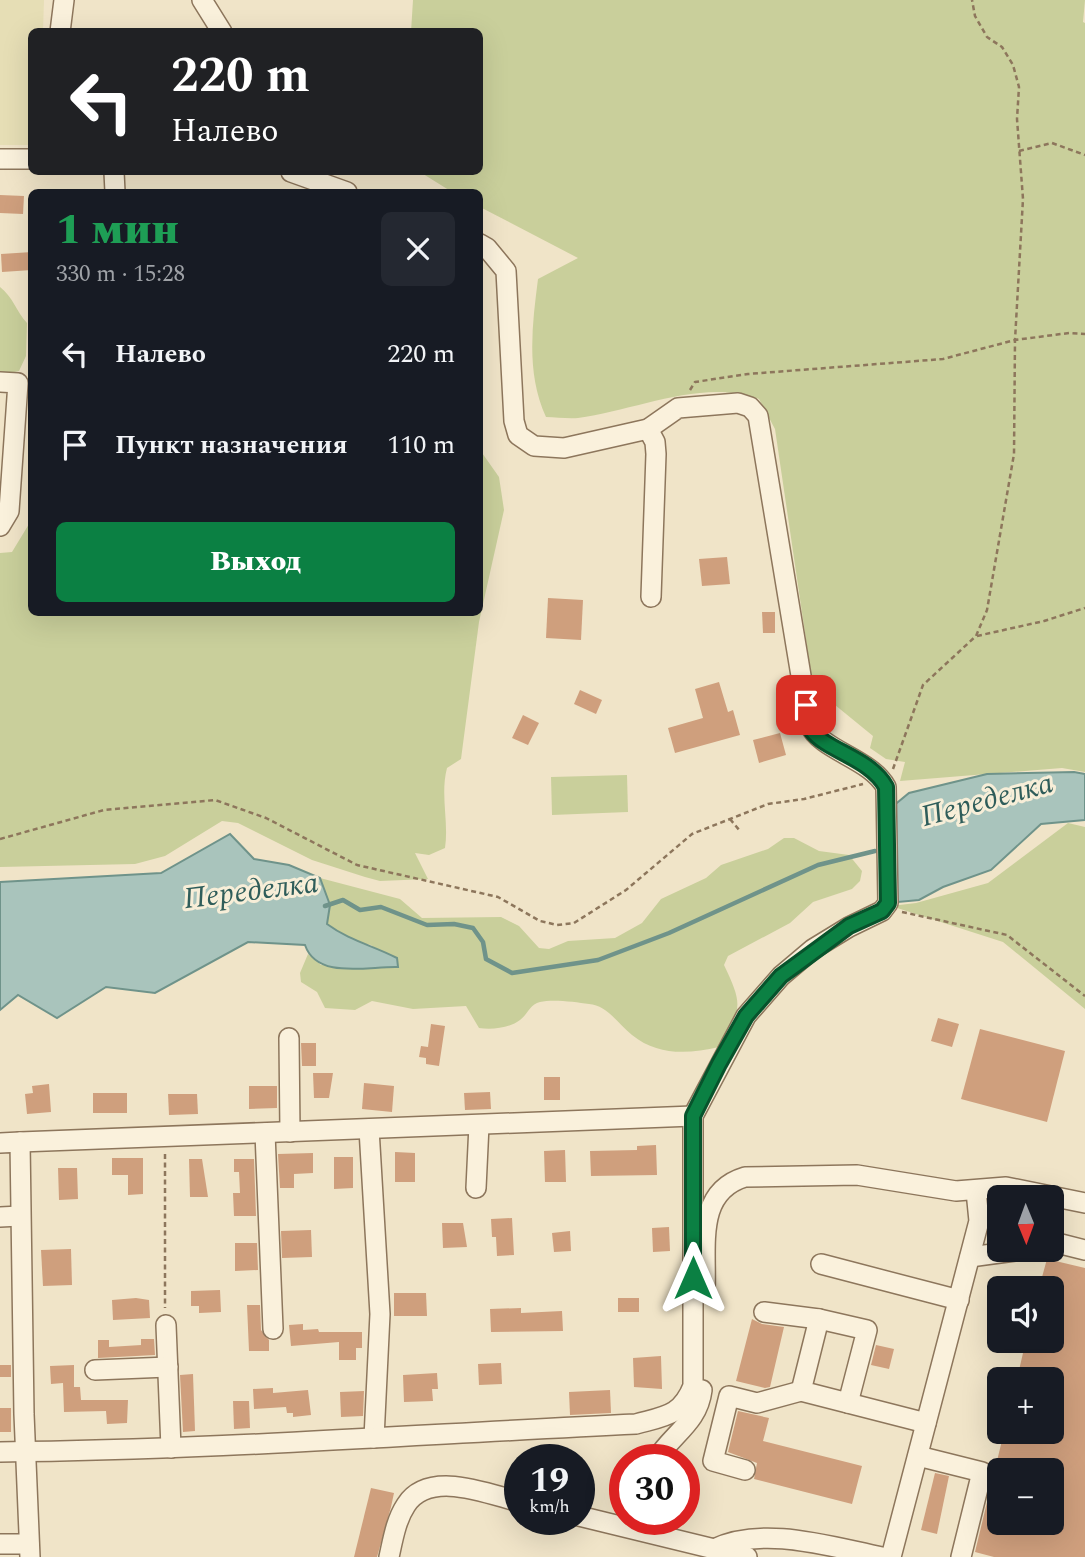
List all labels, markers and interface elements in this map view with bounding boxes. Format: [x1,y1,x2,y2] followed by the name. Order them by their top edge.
[171,39,310,114] text: 220 m
[56,56,147,147] icon: left
[171,107,279,156] text: Налево
[56,199,179,262] text: 1 мин
[381,212,455,286] button: close
[56,257,185,292] text: 330 m · 15:28
[115,334,206,374] text: Налево
[387,334,455,374] text: 220 m
[56,335,94,373] icon: left
[115,425,348,465] text: Пункт назначения
[387,425,455,465] text: 110 m
[56,426,94,464] icon: arrive
[56,522,455,602] button: Выход
[776,675,836,735] pin
[787,686,825,724] icon: arrive
[916,760,1058,840] water label: Переделка
[181,860,321,922] water label: Переделка
[987,1185,1064,1262] north arrow
[987,1185,1064,1535] map controls
[656,1241,730,1315] position arrow
[987,1276,1064,1353] button: sound
[987,1367,1064,1444] button: +
[609,1444,700,1535] speed limit sign: 30
[530,1454,569,1507] text: 19
[987,1458,1064,1535] button: −
[529,1493,570,1520] text: km/h

